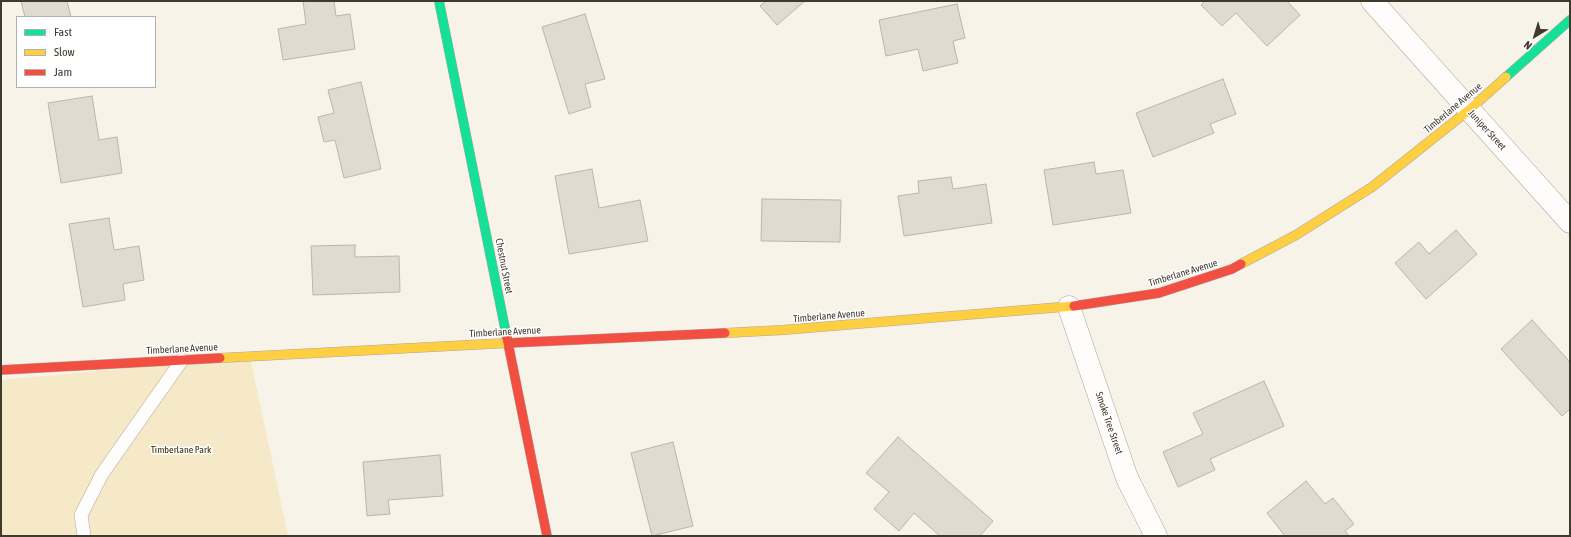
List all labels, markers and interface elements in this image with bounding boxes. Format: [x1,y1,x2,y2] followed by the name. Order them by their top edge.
[16,16,156,88] legend
[1515,16,1555,56] north arrow
[54,25,72,39] text: Fast
[1521,39,1534,52] text: N
[54,45,75,59] text: Slow
[54,65,72,79] text: Jam
[1422,80,1484,136] street label: Timberlane Avenue
[1466,107,1508,153] street label: Juniper Street
[493,237,515,295] street label: Chestnut Street
[1147,257,1219,289] street label: Timberlane Avenue
[793,307,865,325] street label: Timberlane Avenue
[469,324,541,340] street label: Timberlane Avenue
[146,341,218,357] street label: Timberlane Avenue
[1093,390,1125,456] street label: Smoke Tree Street
[151,444,211,456] park label: Timberlane Park

